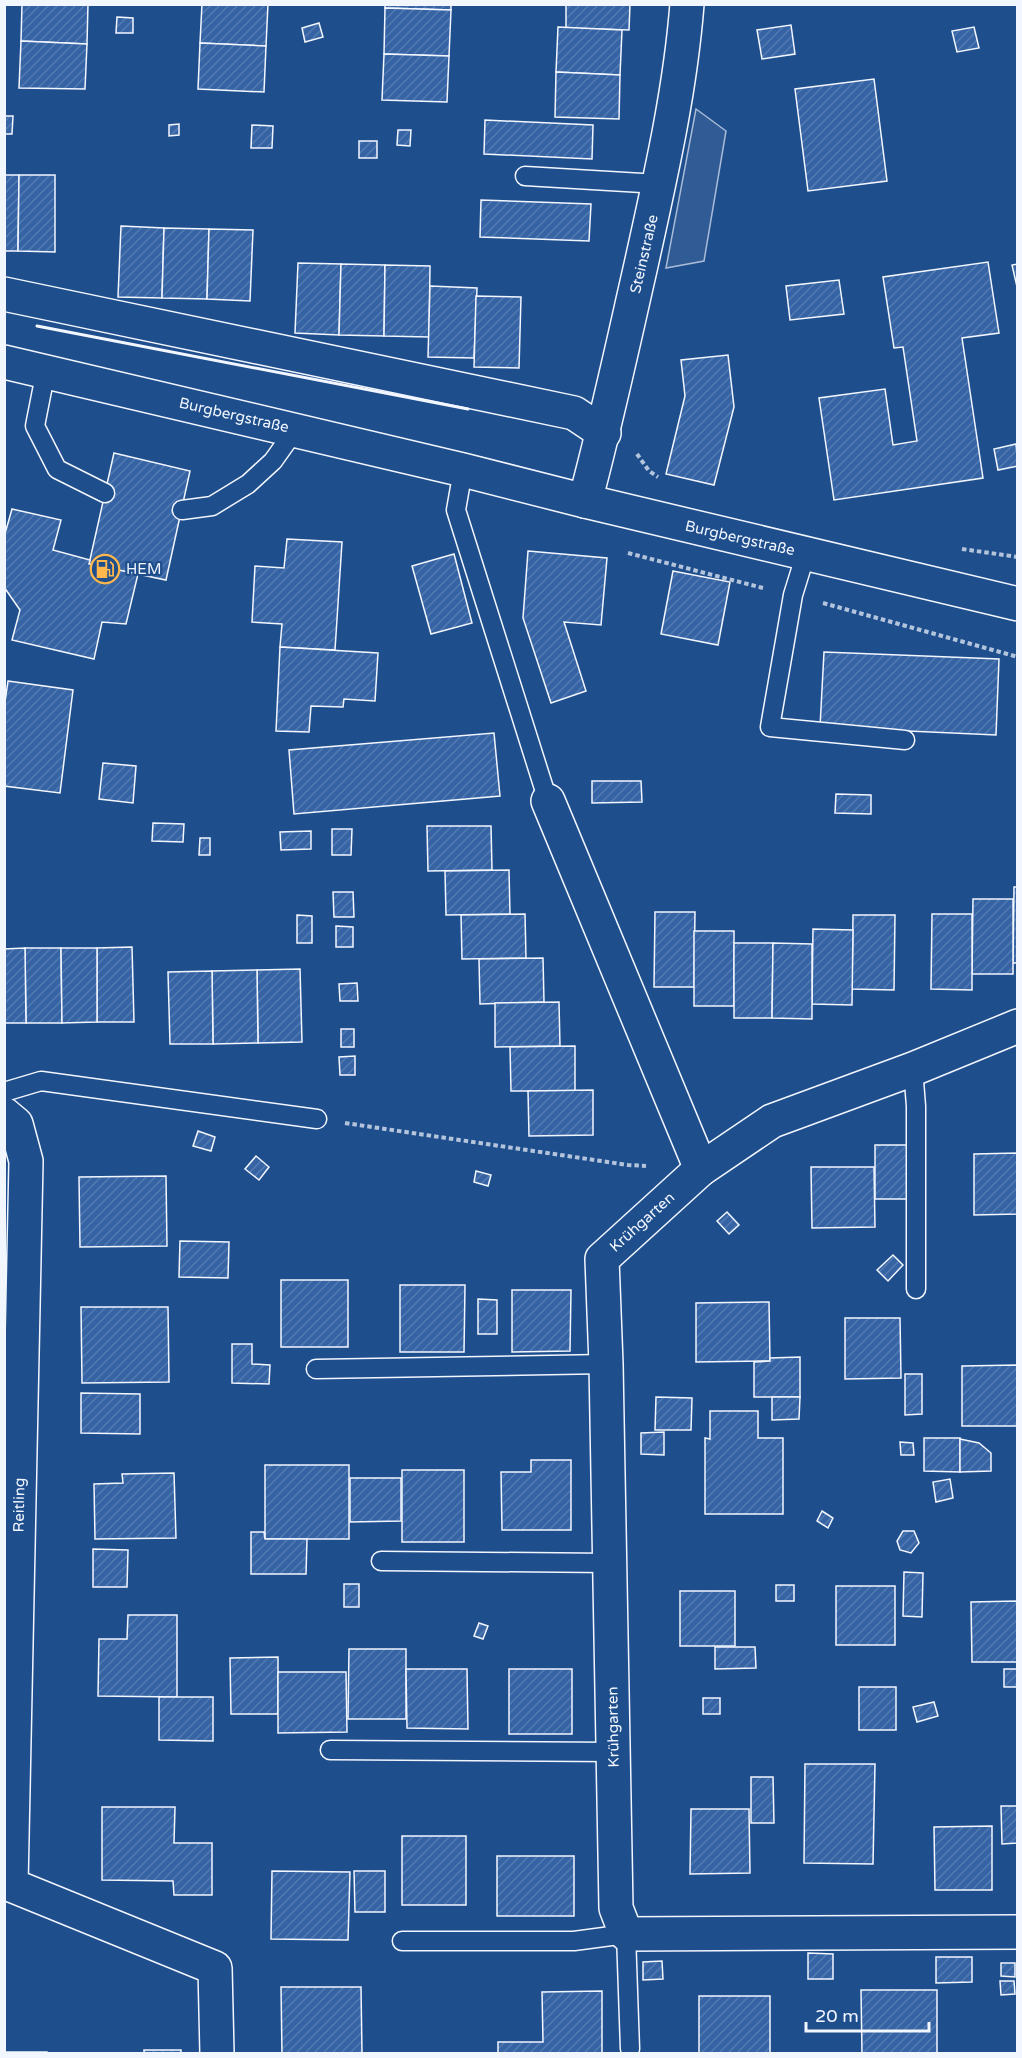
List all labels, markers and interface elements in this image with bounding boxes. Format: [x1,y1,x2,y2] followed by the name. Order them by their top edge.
[626,213,662,295] street label: Steinstraße
[177,394,291,436] street label: Burgbergstraße
[683,517,797,559] street label: Burgbergstraße
[89,553,121,585] fuel station icon: HEM
[126,560,161,578] place label: HEM
[606,1188,678,1256] street label: Krühgarten
[10,1477,28,1533] street label: Reitling
[603,1686,623,1768] street label: Krühgarten
[806,1995,929,2033] scale bar
[815,2005,859,2027] text: 20 m

